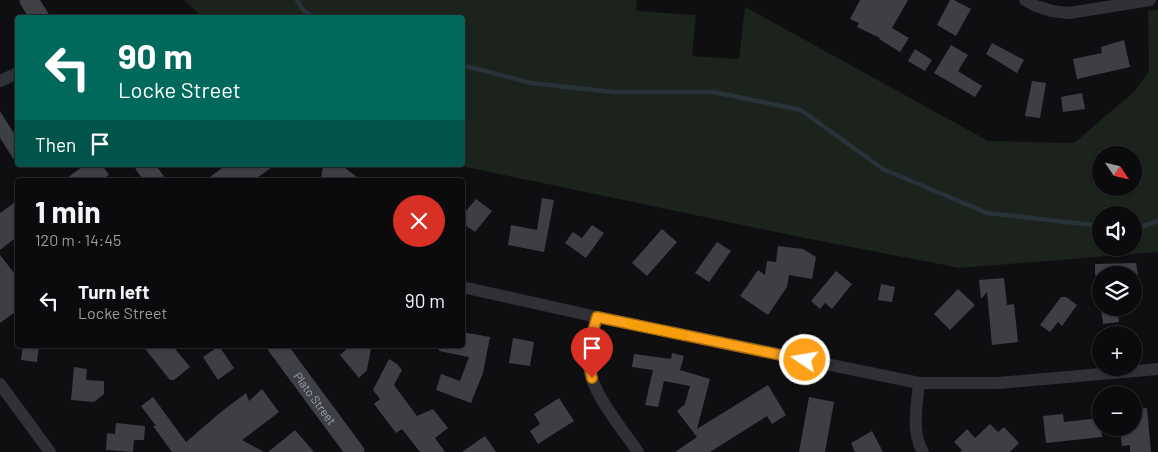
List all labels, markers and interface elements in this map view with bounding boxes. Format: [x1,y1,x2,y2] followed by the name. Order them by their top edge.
[118,34,193,76] text: 90 m
[35,35,100,100] icon: left
[118,76,241,102] text: Locke Street
[86,130,114,158] icon: arrive
[35,133,76,156] text: Then
[1092,146,1142,196] north arrow
[1092,146,1142,436] map controls
[35,193,101,229] text: 1 min
[393,195,445,247] button: close
[1092,206,1142,256] button: sound
[35,230,121,249] text: 120 m · 14:45
[1092,266,1142,316] button: layers
[78,280,149,303] text: Turn left
[35,287,63,315] icon: left
[405,289,445,312] text: 90 m
[78,303,167,322] text: Locke Street
[1092,326,1142,376] button: +
[571,327,613,378] pin
[778,333,830,385] position arrow
[578,334,606,362] icon: arrive
[291,369,339,427] street label: Plato Street
[1092,386,1142,436] button: −

